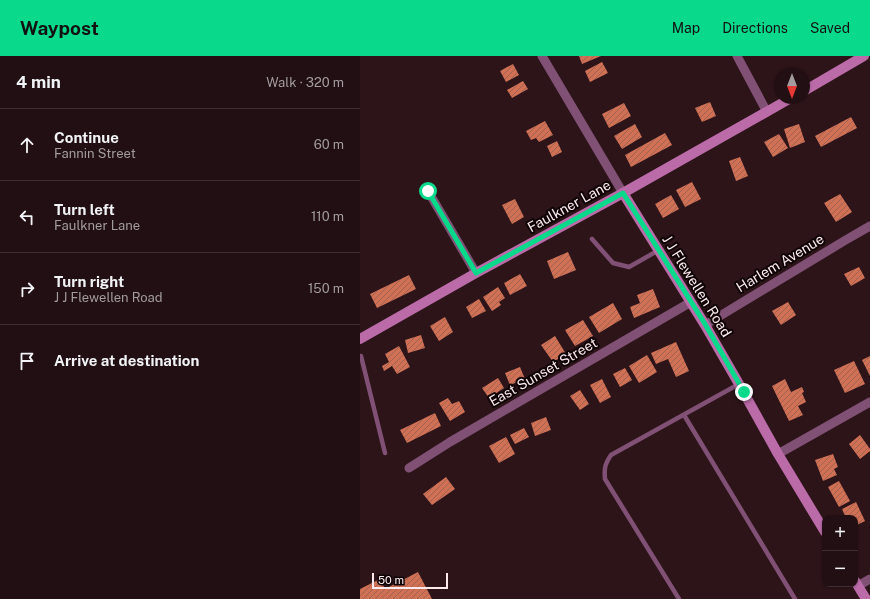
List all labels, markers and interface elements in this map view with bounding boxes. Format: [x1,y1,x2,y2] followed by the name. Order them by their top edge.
[20,17,99,39] text: Waypost
[672,20,700,36] text: Map
[722,20,788,36] text: Directions
[810,20,850,36] text: Saved
[774,68,810,104] north arrow
[16,72,61,92] text: 4 min
[266,75,344,90] text: Walk · 320 m
[54,129,119,146] text: Continue
[16,134,38,156] icon: ahead
[314,137,344,152] text: 60 m
[54,146,136,161] text: Fannin Street
[525,177,613,235] street label: Faulkner Lane
[419,182,437,200] route start
[54,201,115,218] text: Turn left
[16,206,38,228] icon: left
[311,209,344,224] text: 110 m
[54,218,140,233] text: Faulkner Lane
[733,231,827,295] street label: Harlem Avenue
[659,232,735,340] street label: J J Flewellen Road
[54,273,124,290] text: Turn right
[16,278,38,300] icon: right
[308,281,344,296] text: 150 m
[54,290,163,305] text: J J Flewellen Road
[486,335,600,409] street label: East Sunset Street
[16,350,38,372] icon: arrive
[54,352,199,369] text: Arrive at destination
[735,383,753,401] route end
[822,515,858,587] map controls
[822,515,858,551] button: +
[822,551,858,587] button: −
[372,571,448,590] scale bar
[378,574,404,586] text: 50 m

